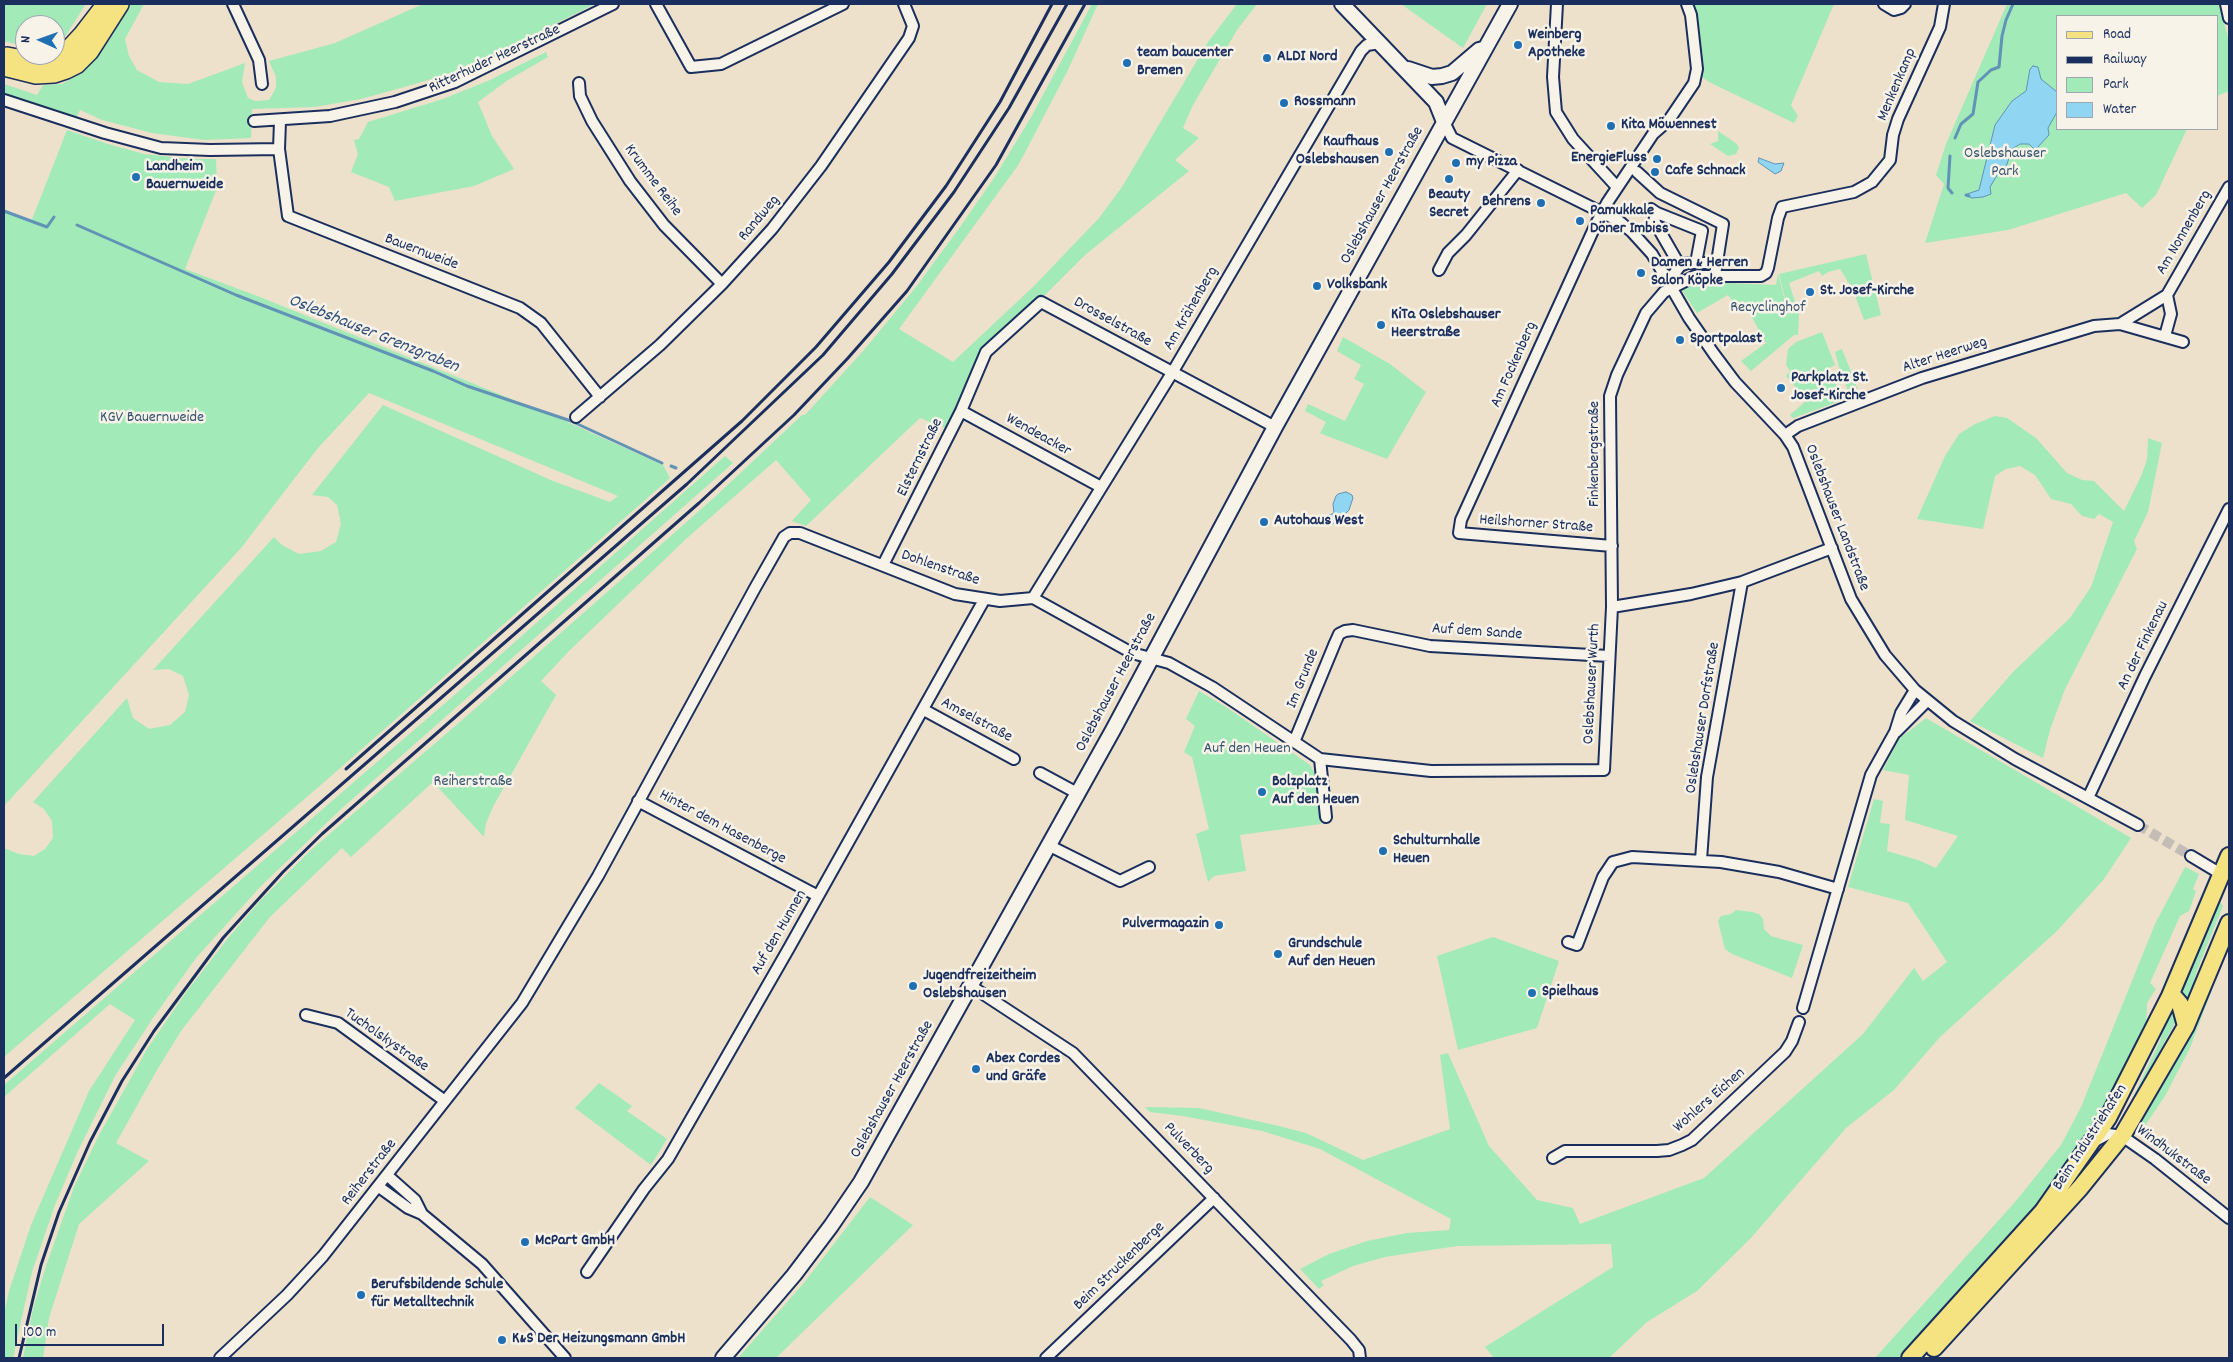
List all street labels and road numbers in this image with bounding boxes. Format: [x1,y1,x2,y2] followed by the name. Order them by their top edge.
[426,21,564,99] street label: Ritterhuder Heerstraße
[1874,46,1922,124] street label: Menkenkamp
[1337,124,1429,268] street label: Oslebshauser Heerstraße
[619,141,685,221] street label: Krumme Reihe
[2153,187,2217,279] street label: Am Nonnenberg
[735,192,785,246] street label: Randweg
[382,230,460,276] street label: Bauernweide
[1160,264,1224,354] street label: Am Krähenberg
[1070,294,1154,352] street label: Drosselstraße
[1488,319,1542,411] street label: Am Fockenberg
[1900,333,1990,379] street label: Alter Heerweg
[1586,401,1606,507] street label: Finkenbergstraße
[1002,410,1074,462] street label: Wendeacker
[894,416,948,500] street label: Elsternstraße
[1799,442,1873,594] street label: Oslebshauser Landstraße
[1478,511,1594,539] street label: Heilshorner Straße
[898,547,982,591] street label: Dohlenstraße
[2114,598,2174,694] street label: An der Finkenau
[1072,610,1162,756] street label: Oslebshauser Heerstraße
[1431,620,1523,646] street label: Auf dem Sande
[1580,623,1606,745] street label: Oslebshauser Wurth
[1683,641,1725,795] street label: Oslebshauser Dorfstraße
[1283,646,1325,712] street label: Im Grunde
[937,694,1015,748] street label: Amselstraße
[655,786,789,870] street label: Hinter dem Hasenberge
[748,887,812,979] street label: Auf den Hunnen
[340,1005,432,1077] street label: Tucholskystraße
[847,1018,939,1162] street label: Oslebshauser Heerstraße
[1670,1064,1750,1138] street label: Wohlers Eichen
[2050,1081,2132,1195] street label: Beim Industriehafen
[1159,1119,1217,1179] street label: Pulverberg
[2132,1122,2214,1190] street label: Windhukstraße
[338,1136,402,1210] street label: Reiherstraße
[1070,1219,1170,1315] street label: Beim Struckenberge

